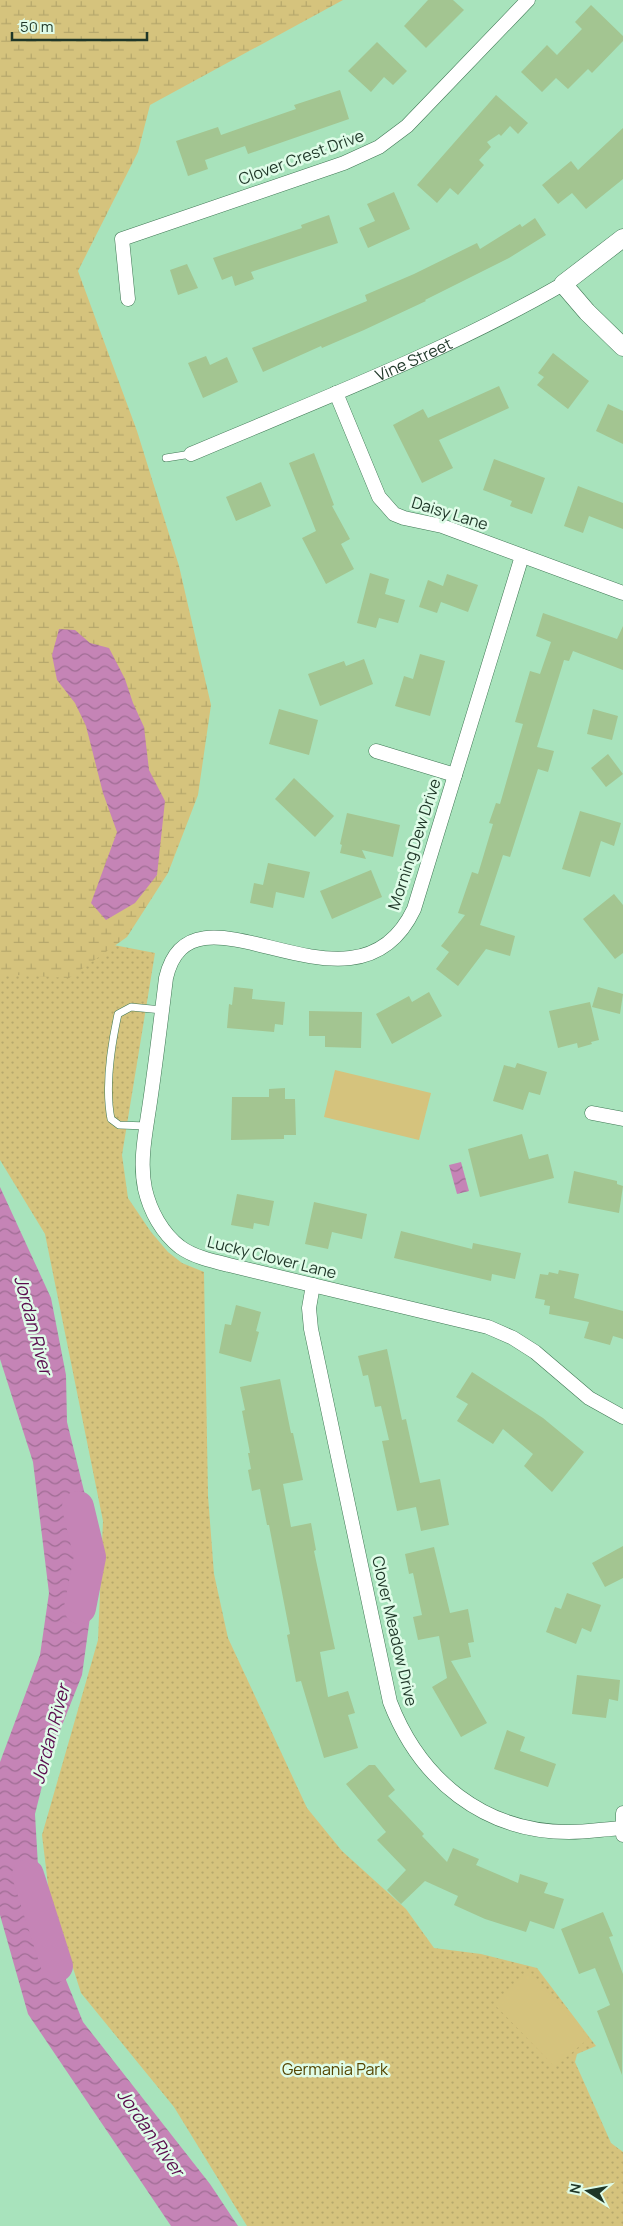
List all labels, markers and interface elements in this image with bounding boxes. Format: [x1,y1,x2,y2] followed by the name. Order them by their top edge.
[12,10,148,42] scale bar
[20,16,54,37] text: 50 m
[235,124,367,190] street label: Clover Crest Drive
[372,332,456,386] street label: Vine Street
[409,491,491,535] street label: Daisy Lane
[382,776,446,912] street label: Morning Dew Drive
[205,1230,339,1284] street label: Lucky Clover Lane
[9,1273,59,1380] water label: Jordan River
[367,1554,423,1708] street label: Clover Meadow Drive
[25,1679,75,1786] water label: Jordan River
[282,2058,389,2080] park label: Germania Park
[112,2084,191,2183] water label: Jordan River
[563,2166,613,2216] north arrow
[564,2182,585,2195] text: N

